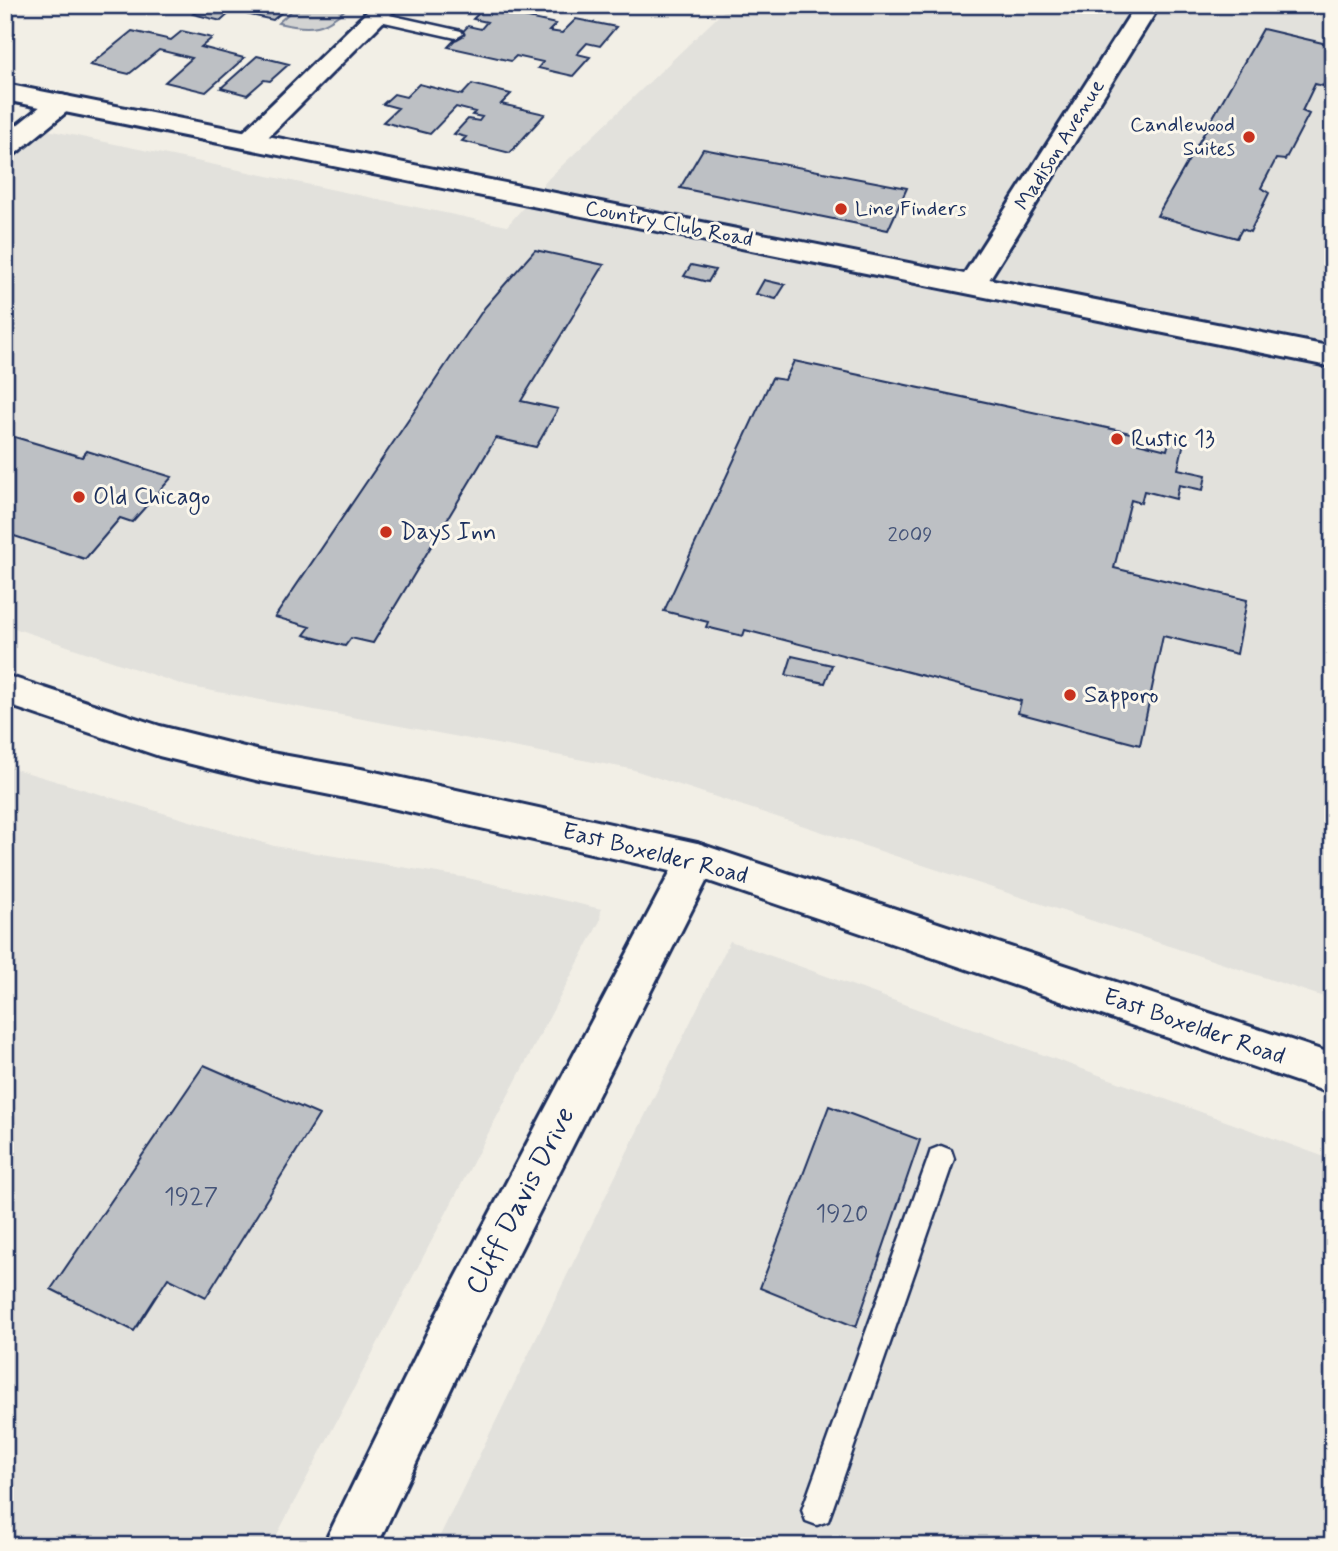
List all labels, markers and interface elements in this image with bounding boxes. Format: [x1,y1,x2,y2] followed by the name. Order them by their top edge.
[1009,74,1111,216] street label: Madison Avenue
[1130,111,1235,163] place label: Candlewood Suites
[1241,129,1257,145] marker: Candlewood Suites
[583,194,755,254] street label: Country Club Road
[855,195,967,223] place label: Line Finders
[833,201,849,217] marker: Line Finders
[1131,424,1215,455] place label: Rustic 13
[1109,431,1125,447] marker: Rustic 13
[93,482,210,515] place label: Old Chicago
[71,489,87,505] marker: Old Chicago
[400,517,497,548] place label: Days Inn
[887,521,933,549] house number: 2009
[378,524,394,540] marker: Days Inn
[1084,680,1159,711] place label: Sapporo
[1062,687,1078,703] marker: Sapporo
[559,816,751,892] street label: East Boxelder Road
[1099,981,1289,1073] street label: East Boxelder Road
[458,1101,584,1301] street label: Cliff Davis Drive
[164,1182,218,1213] house number: 1927
[816,1199,868,1230] house number: 1920

